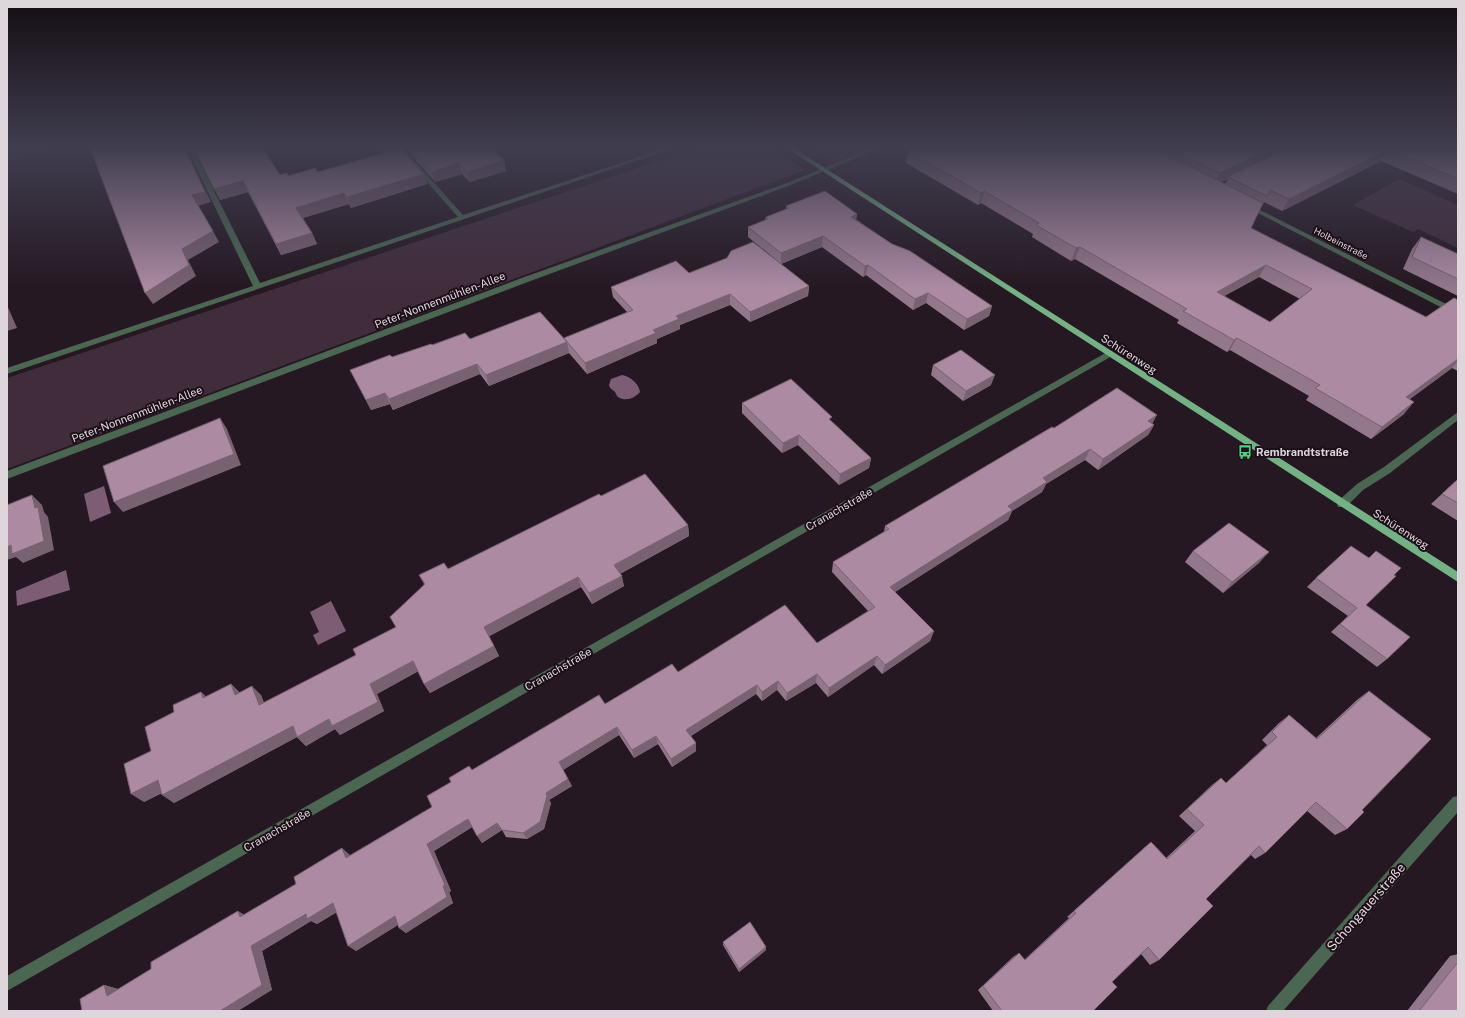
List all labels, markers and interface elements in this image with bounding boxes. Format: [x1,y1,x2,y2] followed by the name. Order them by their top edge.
[1312,225,1370,261] street label: Holbeinstraße
[373,269,507,331] street label: Peter-Nonnenmühlen-Allee
[1099,331,1159,377] street label: Schürenweg
[70,383,204,445] street label: Peter-Nonnenmühlen-Allee
[1237,444,1253,460] bus stop icon: Rembrandtstraße
[1256,446,1349,458] place label: Rembrandtstraße
[804,485,874,533] street label: Cranachstraße
[1371,506,1431,552] street label: Schürenweg
[523,645,593,693] street label: Cranachstraße
[242,806,312,854] street label: Cranachstraße
[1324,860,1408,954] street label: Schongauerstraße

